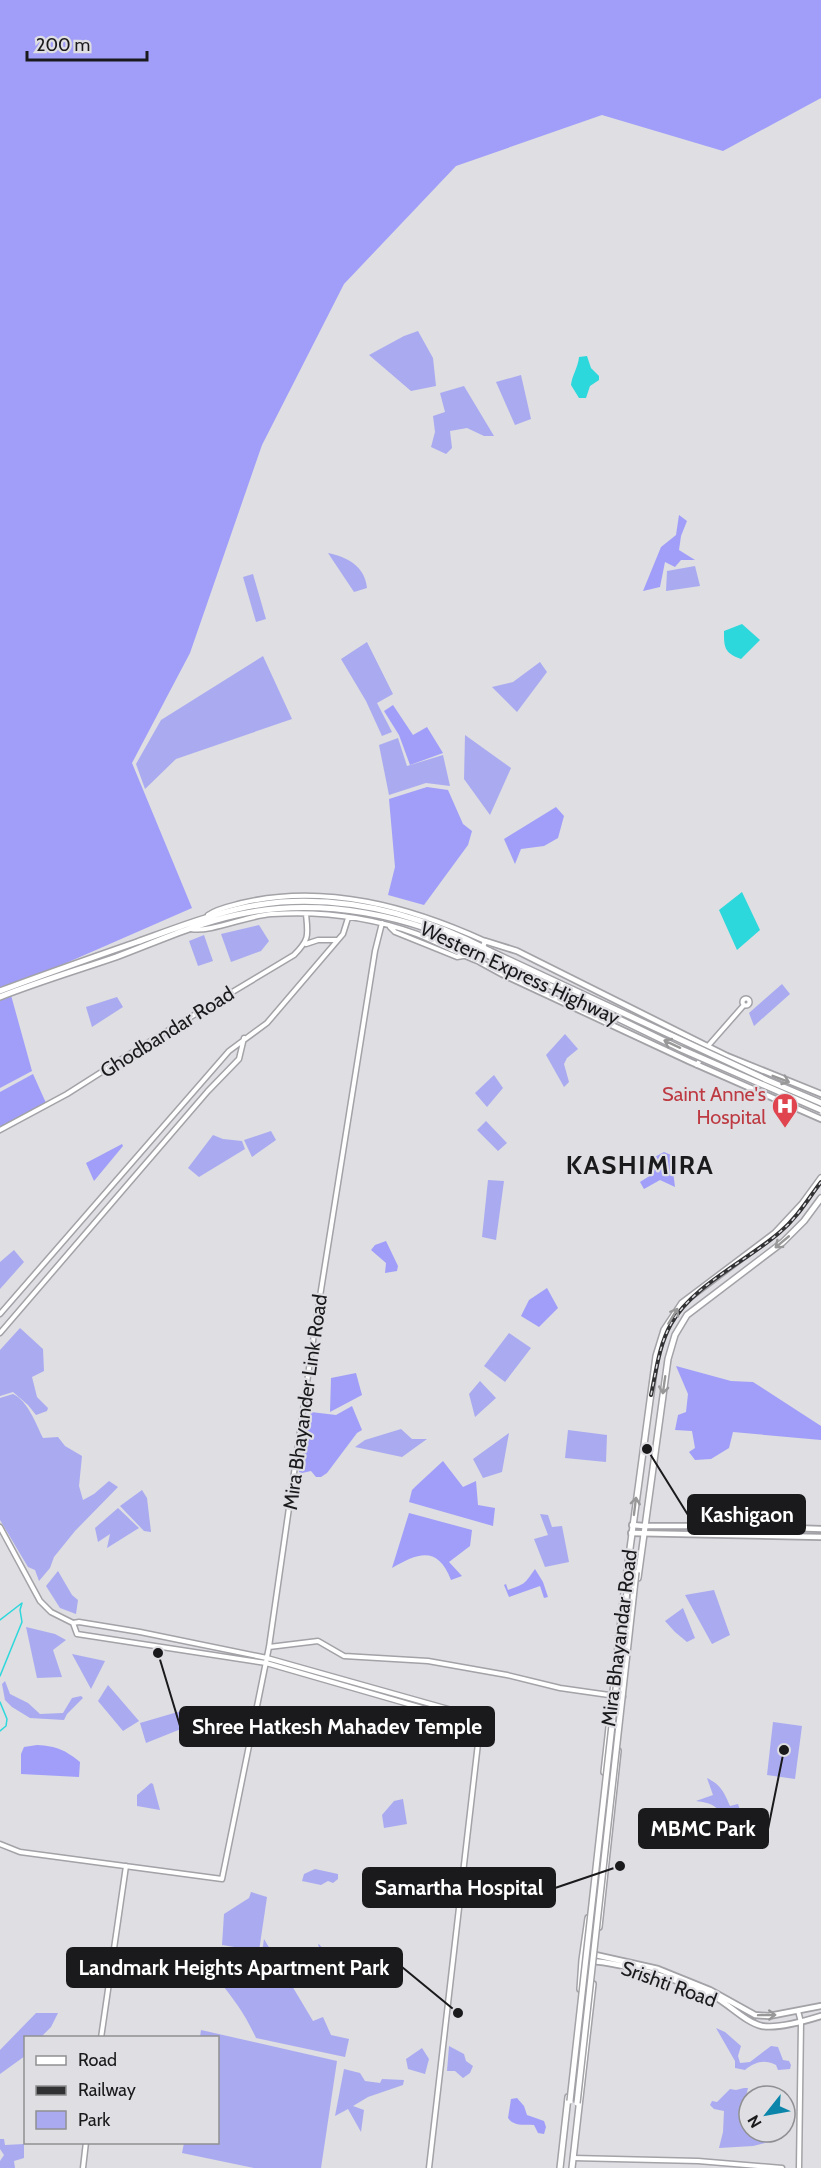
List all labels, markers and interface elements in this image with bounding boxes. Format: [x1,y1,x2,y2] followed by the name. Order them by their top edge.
[27,24,147,62] scale bar
[36,34,90,56] text: 200 m
[417,916,623,1030] street label: Western Express Highway
[96,981,238,1083] street label: Ghodbandar Road
[663,1038,681,1049] one-way arrow
[771,1074,790,1085] one-way arrow
[662,1082,766,1129] place label: Saint Anne's Hospital
[770,1091,800,1129] hospital icon: Saint Anne's Hospital
[566,1149,714,1181] district label: KASHIMIRA
[774,1235,790,1248] one-way arrow
[278,1293,332,1511] street label: Mira Bhayander Link Road
[667,1308,679,1325] one-way arrow
[659,1375,670,1394] one-way arrow
[688,1495,805,1534] callout: Kashigaon
[629,1497,640,1517] one-way arrow
[700,1502,794,1527] text: Kashigaon
[596,1548,642,1728] street label: Mira Bhayandar Road
[180,1707,494,1746] callout: Shree Hatkesh Mahadev Temple
[192,1714,482,1739] text: Shree Hatkesh Mahadev Temple
[639,1809,768,1848] callout: MBMC Park
[650,1816,756,1841] text: MBMC Park
[363,1868,555,1907] callout: Samartha Hospital
[375,1875,544,1900] text: Samartha Hospital
[67,1948,402,1987] callout: Landmark Heights Apartment Park
[79,1955,390,1980] text: Landmark Heights Apartment Park
[618,1956,720,2012] street label: Srishti Road
[756,2009,776,2021] one-way arrow
[24,2036,219,2144] legend
[78,2049,117,2071] text: Road
[78,2079,136,2101] text: Railway
[737,2084,797,2144] north arrow
[78,2109,111,2131] text: Park
[744,2112,766,2131] text: N

